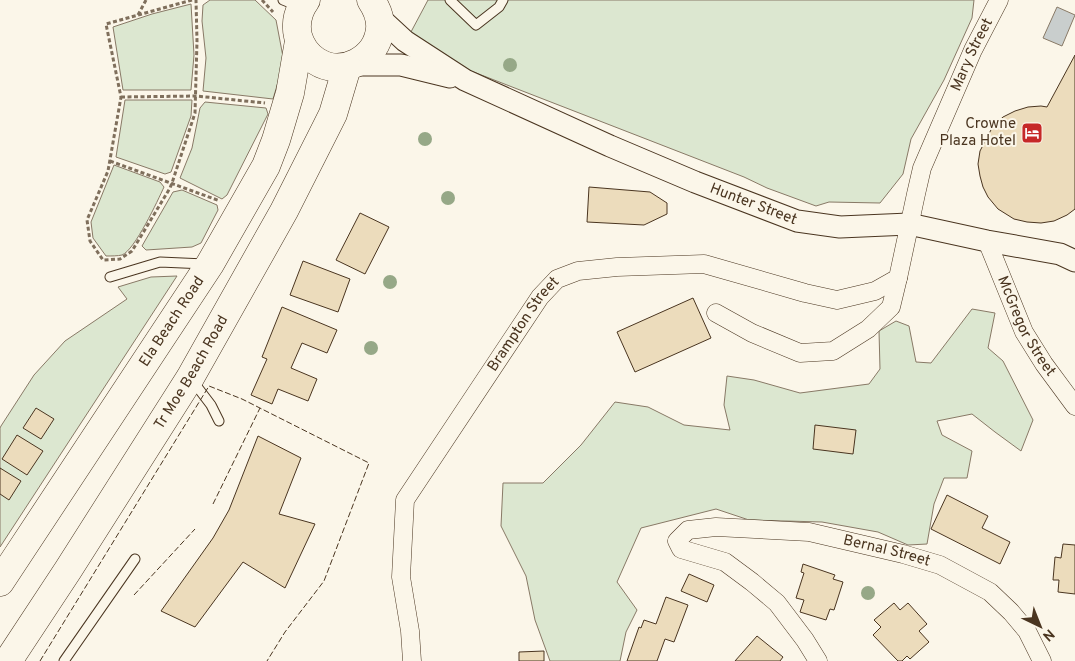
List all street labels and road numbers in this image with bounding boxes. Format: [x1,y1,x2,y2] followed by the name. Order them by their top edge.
[947,15,997,94] street label: Mary Street
[707,179,800,230] street label: Hunter Street
[135,273,209,371] street label: Ela Beach Road
[484,273,564,375] street label: Brampton Street
[993,273,1060,380] street label: McGregor Street
[150,312,233,433] street label: Tr Moe Beach Road
[841,531,933,571] street label: Bernal Street

